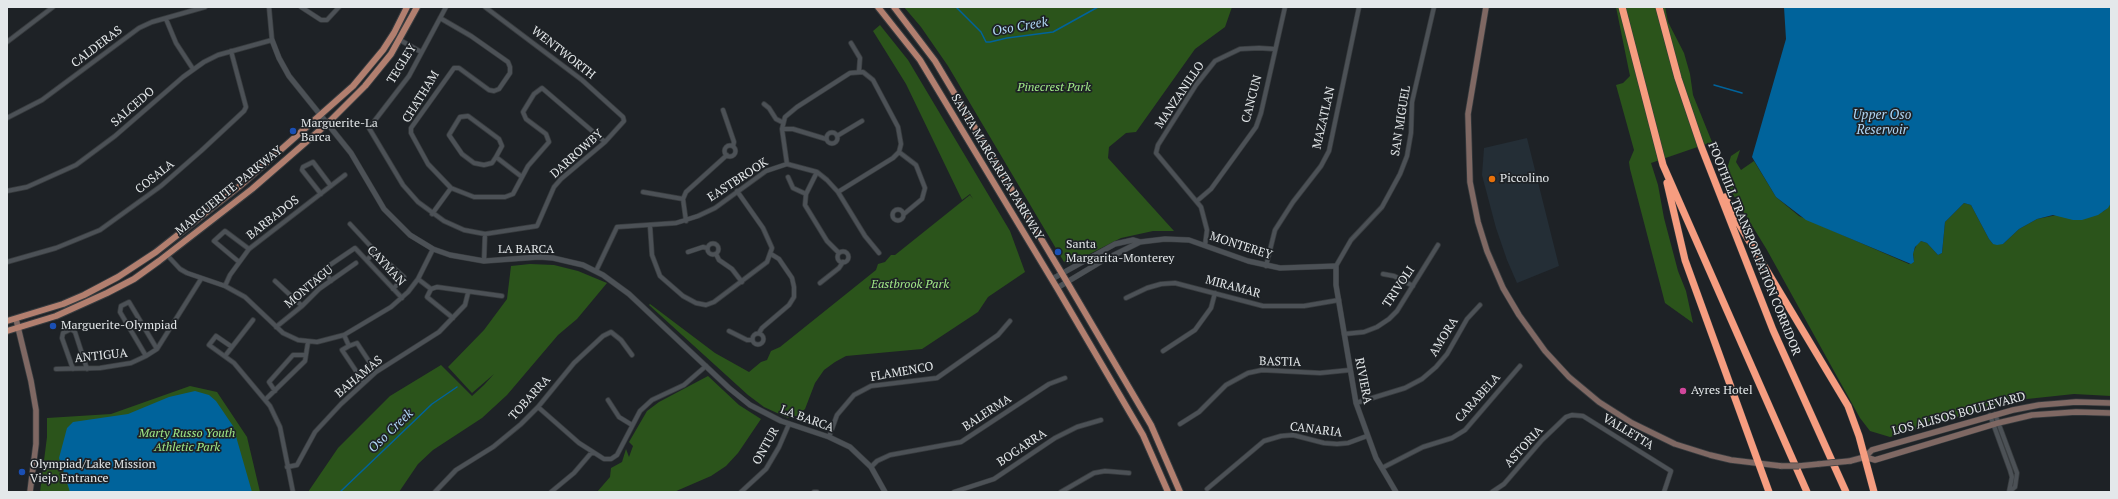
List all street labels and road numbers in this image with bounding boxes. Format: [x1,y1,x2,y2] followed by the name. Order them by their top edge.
[69,23,125,71] street label: CALDERAS
[528,24,598,82] street label: WENTWORTH
[384,42,420,86] street label: TEGLEY
[1152,59,1208,131] street label: MANZANILLO
[399,68,443,126] street label: CHATHAM
[1239,73,1265,125] street label: CANCUN
[108,84,158,130] street label: SALCEDO
[1310,85,1338,151] street label: MAZATLAN
[1388,85,1414,157] street label: SAN MIGUEL
[948,91,1046,243] street label: SANTA MARGARITA PARKWAY
[548,127,606,181] street label: DARROWBY
[1705,140,1803,358] street label: FOOTHILL TRANSPORTATION CORRIDOR
[173,144,285,238] street label: MARGUERITE PARKWAY
[705,155,771,205] street label: EASTBROOK
[133,157,177,197] street label: COSALA
[244,193,302,243] street label: BARBADOS
[1208,229,1274,263] street label: MONTEREY
[364,243,408,289] street label: CAYMAN
[498,243,554,257] street label: LA BARCA
[282,263,336,311] street label: MONTAGU
[1380,264,1418,310] street label: TRIVOLI
[1204,273,1262,301] street label: MIRAMAR
[1426,315,1462,359] street label: AMORA
[74,346,128,366] street label: ANTIGUA
[332,353,386,401] street label: BAHAMAS
[1259,354,1301,370] street label: BASTIA
[1351,356,1375,406] street label: RIVIERA
[869,359,935,385] street label: FLAMENCO
[1452,371,1504,425] street label: CARABELA
[506,373,554,423] street label: TOBARRA
[1891,389,2027,439] street label: LOS ALISOS BOULEVARD
[960,392,1014,434] street label: BALERMA
[778,403,836,435] street label: LA BARCA
[1600,411,1656,453] street label: VALLETTA
[1289,420,1343,440] street label: CANARIA
[1502,423,1546,471] street label: ASTORIA
[750,425,782,467] street label: ONTUR
[995,426,1049,470] street label: BOGARRA

